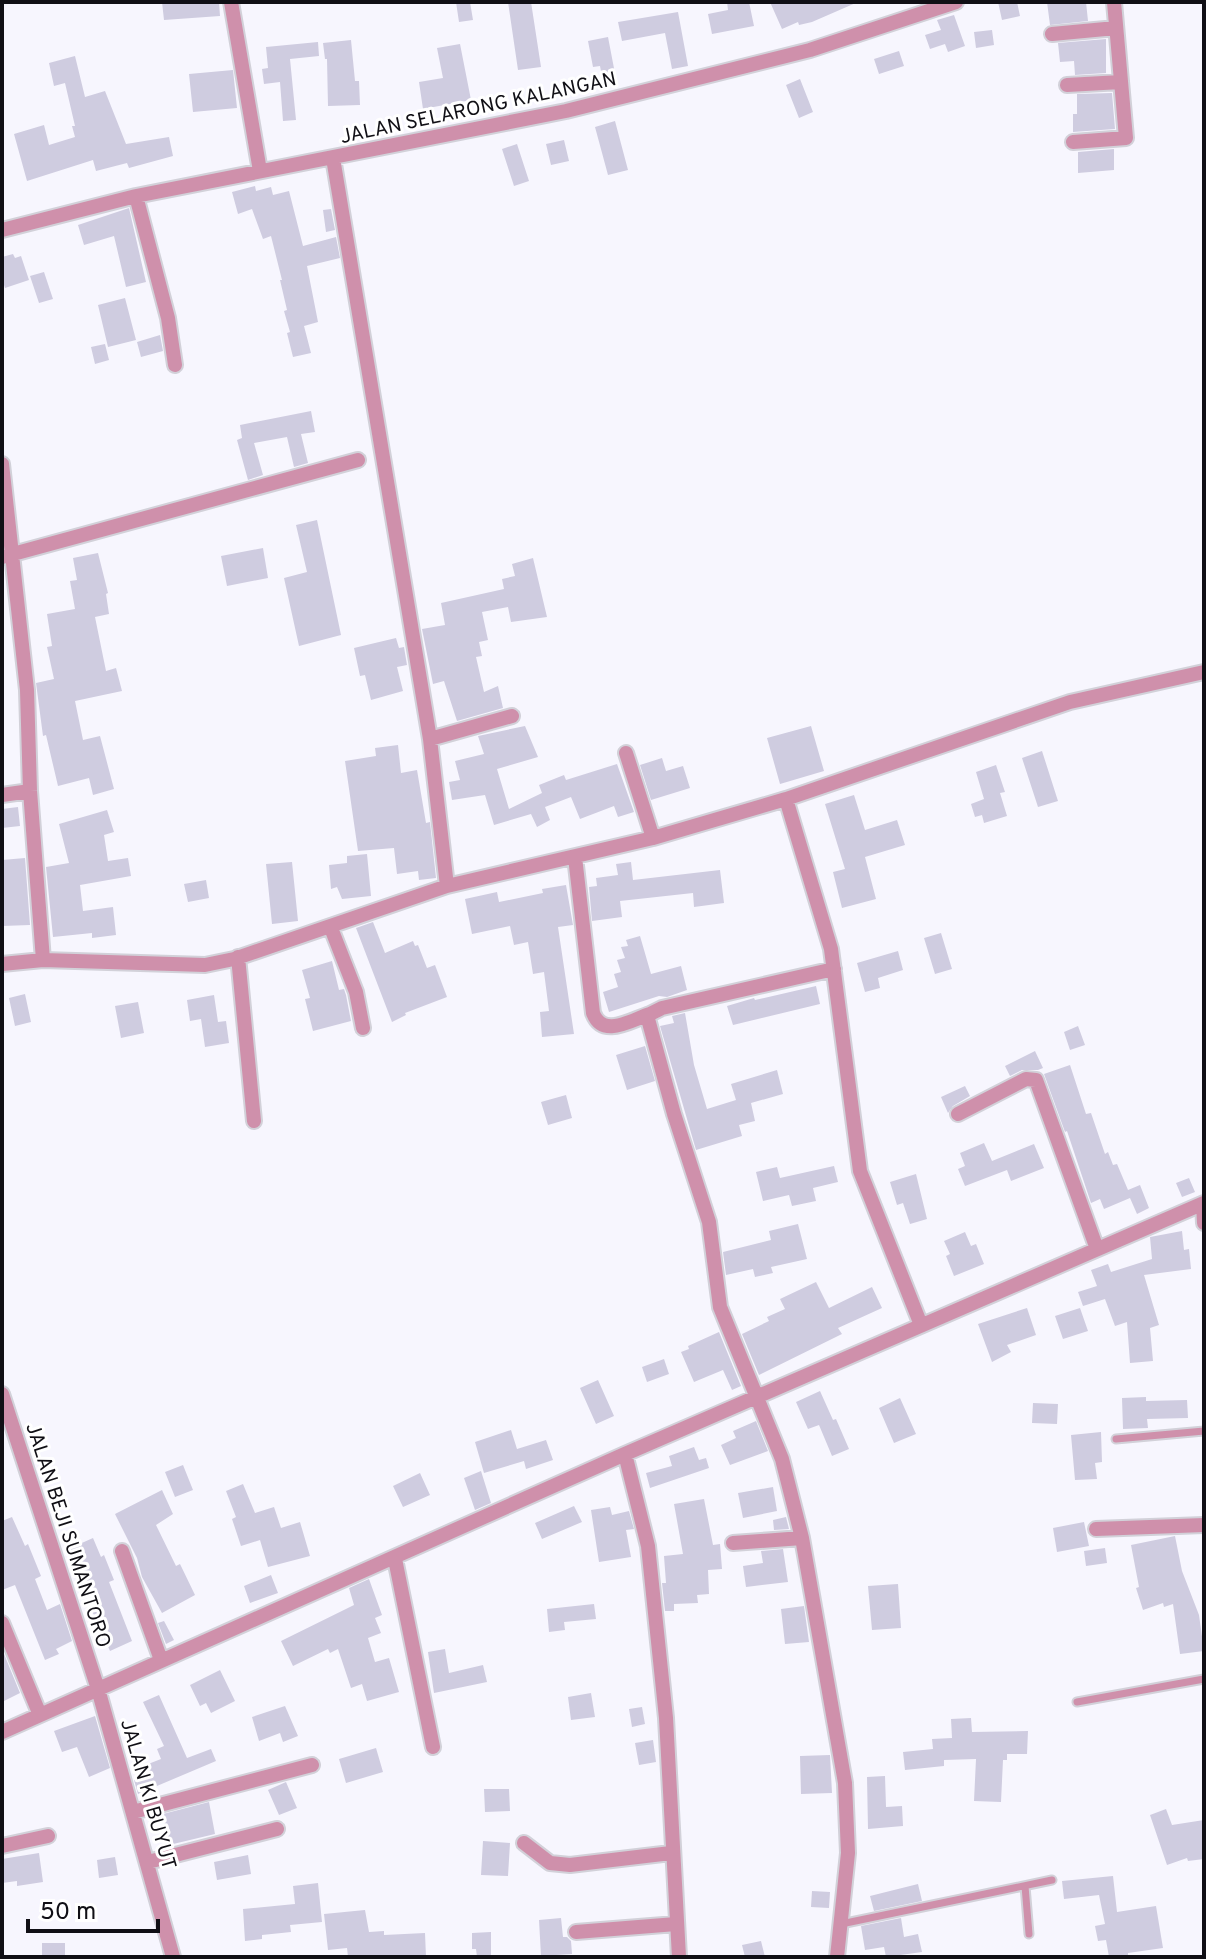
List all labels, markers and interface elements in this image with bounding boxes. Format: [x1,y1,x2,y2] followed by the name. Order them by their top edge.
[338,67,619,151] street label: JALAN SELARONG KALANGAN
[18,1420,116,1651] street label: JALAN BEJI SUMANTORO
[113,1716,181,1873] street label: JALAN KI BUYUT
[28,1883,158,1933] scale bar
[40,1898,96,1928] text: 50 m

